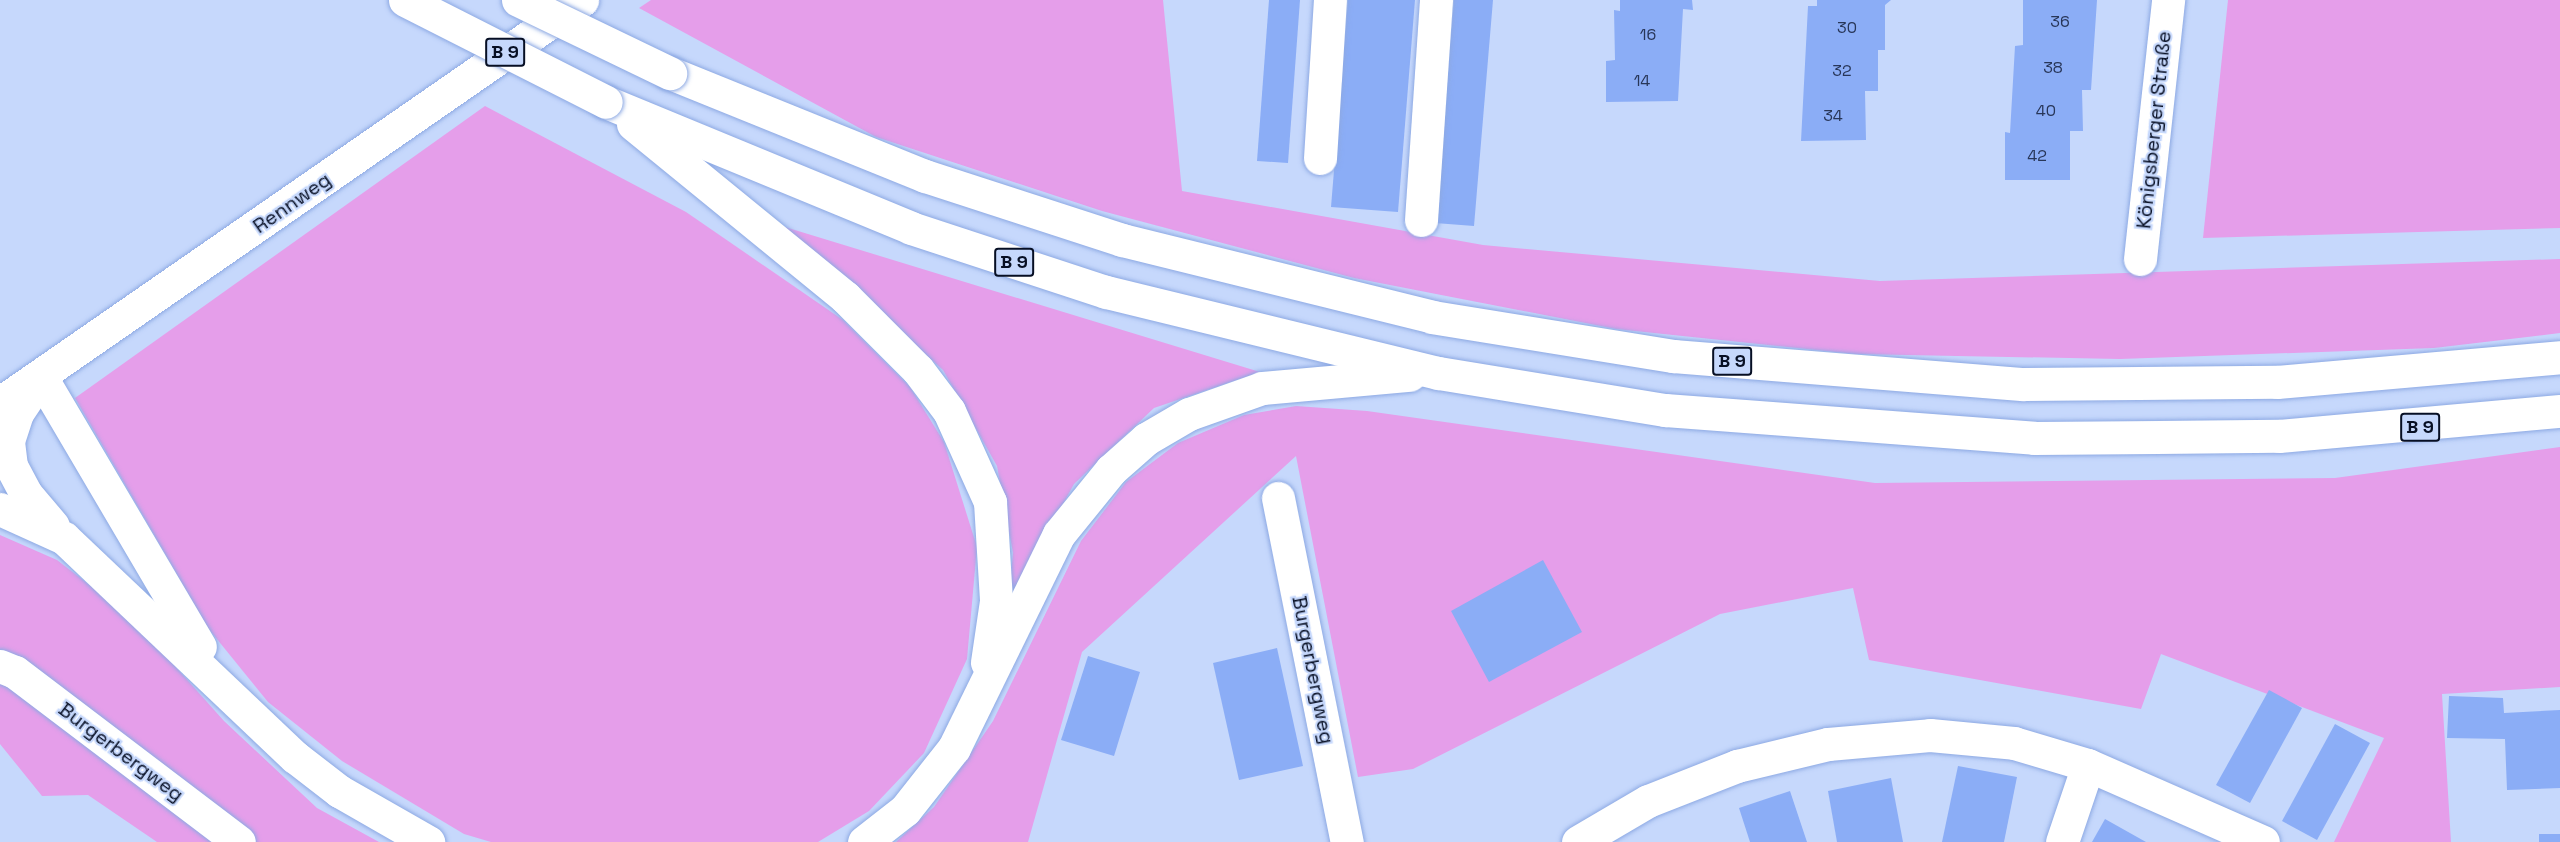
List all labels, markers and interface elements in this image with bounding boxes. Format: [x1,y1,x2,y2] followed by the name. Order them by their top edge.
[2050,12,2070,32] house number: 36
[1837,18,1857,38] house number: 30
[1640,25,1656,45] house number: 16
[2132,30,2176,230] street label: Königsberger Straße
[484,37,526,67] road number: B 9
[2043,58,2063,78] house number: 38
[1832,61,1852,81] house number: 32
[1634,71,1650,91] house number: 14
[2036,101,2056,121] house number: 40
[1823,106,1843,126] house number: 34
[2027,146,2047,166] house number: 42
[249,168,335,238] street label: Rennweg
[993,247,1035,277] road number: B 9
[1711,346,1753,376] road number: B 9
[2399,412,2441,442] road number: B 9
[1287,594,1339,746] street label: Burgerbergweg
[54,697,188,807] street label: Burgerbergweg

